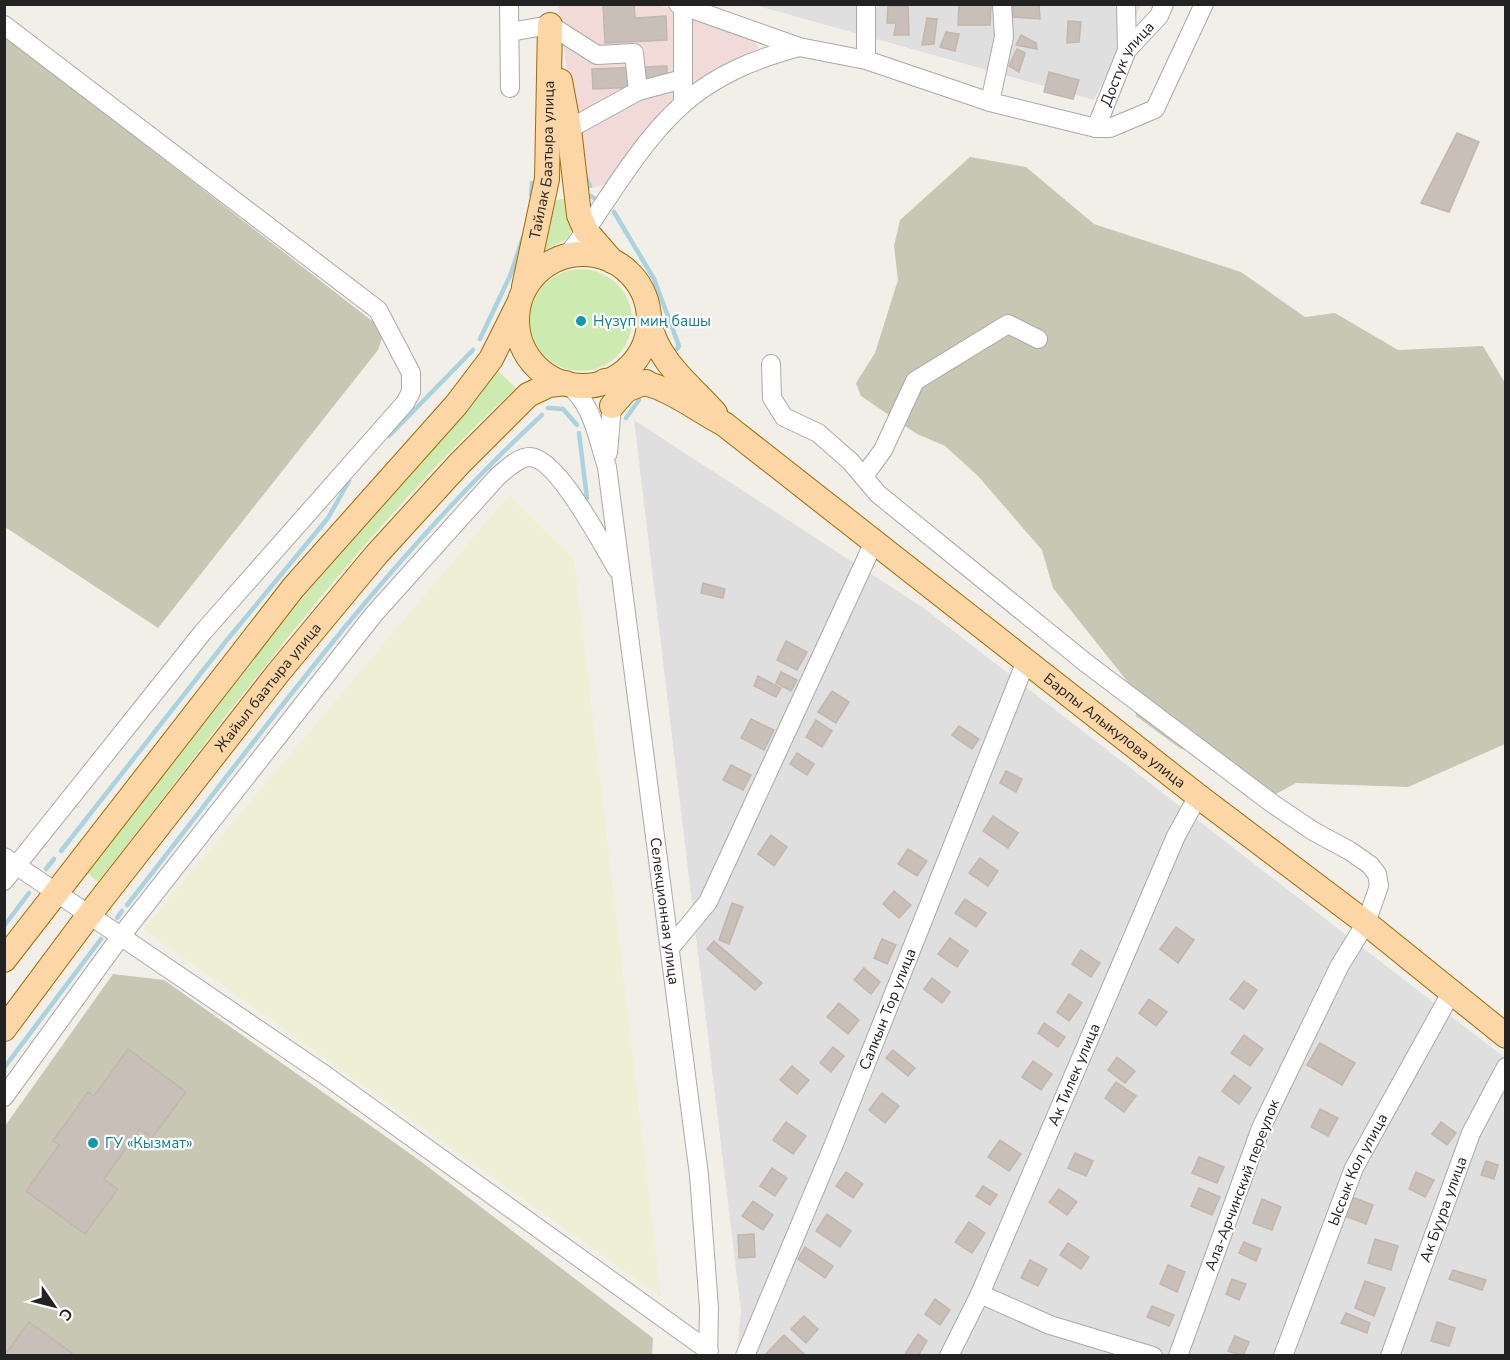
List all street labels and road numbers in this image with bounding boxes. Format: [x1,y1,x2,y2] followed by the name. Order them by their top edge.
[1096,17,1159,109] street label: Достук улица
[524,80,559,241] street label: Тайлак Баатыра улица
[210,618,326,756] street label: Жайыл баатыра улица
[1039,669,1190,793] street label: Барпы Алыкулова улица
[645,836,684,986] street label: Селекционная улица
[854,945,921,1073] street label: Салкын Тор улица
[1043,1020,1105,1129] street label: Ак Тилек улица
[1200,1096,1284,1274] street label: Ала-Арчинский переулок
[1323,1110,1392,1229] street label: Ыссык Кол улица
[1415,1154,1472,1265] street label: Ак Буура улица

